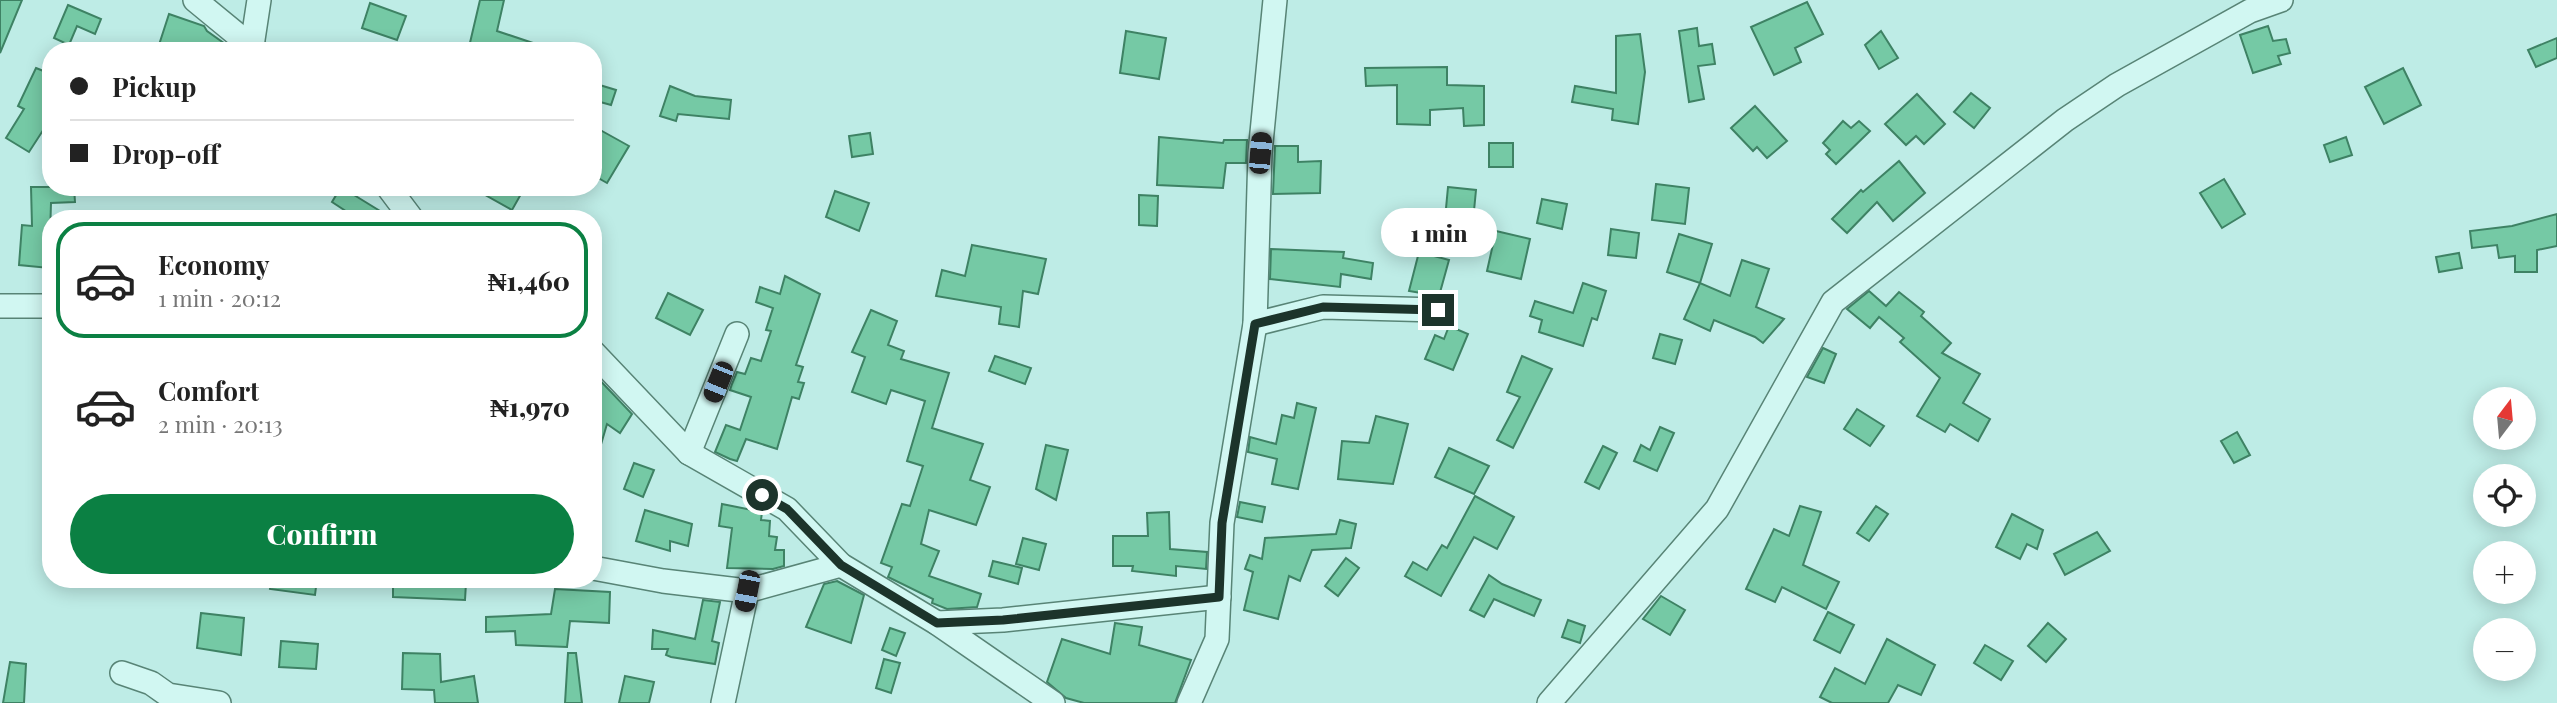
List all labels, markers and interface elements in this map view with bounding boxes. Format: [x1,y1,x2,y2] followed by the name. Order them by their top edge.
[112,69,196,104] text: Pickup
[1248,131,1273,175] car
[112,136,219,171] text: Drop-off
[1380,208,1496,258] callout: 1 min
[1411,217,1467,248] text: 1 min
[158,247,269,282] text: Economy
[74,249,137,312] icon: car
[488,263,570,298] text: ₦1,460
[158,282,281,313] text: 1 min · 20:12
[1422,294,1454,326] route end
[701,359,736,405] car
[158,373,259,408] text: Comfort
[74,375,137,438] icon: car
[2473,387,2536,450] north arrow
[2473,387,2536,681] map controls
[490,389,570,424] text: ₦1,970
[158,408,283,439] text: 2 min · 20:13
[2473,464,2536,527] button: locate
[746,479,778,511] route start
[70,494,574,574] button: Confirm
[2473,541,2536,604] button: +
[733,568,762,614] car
[2473,618,2536,681] button: −

